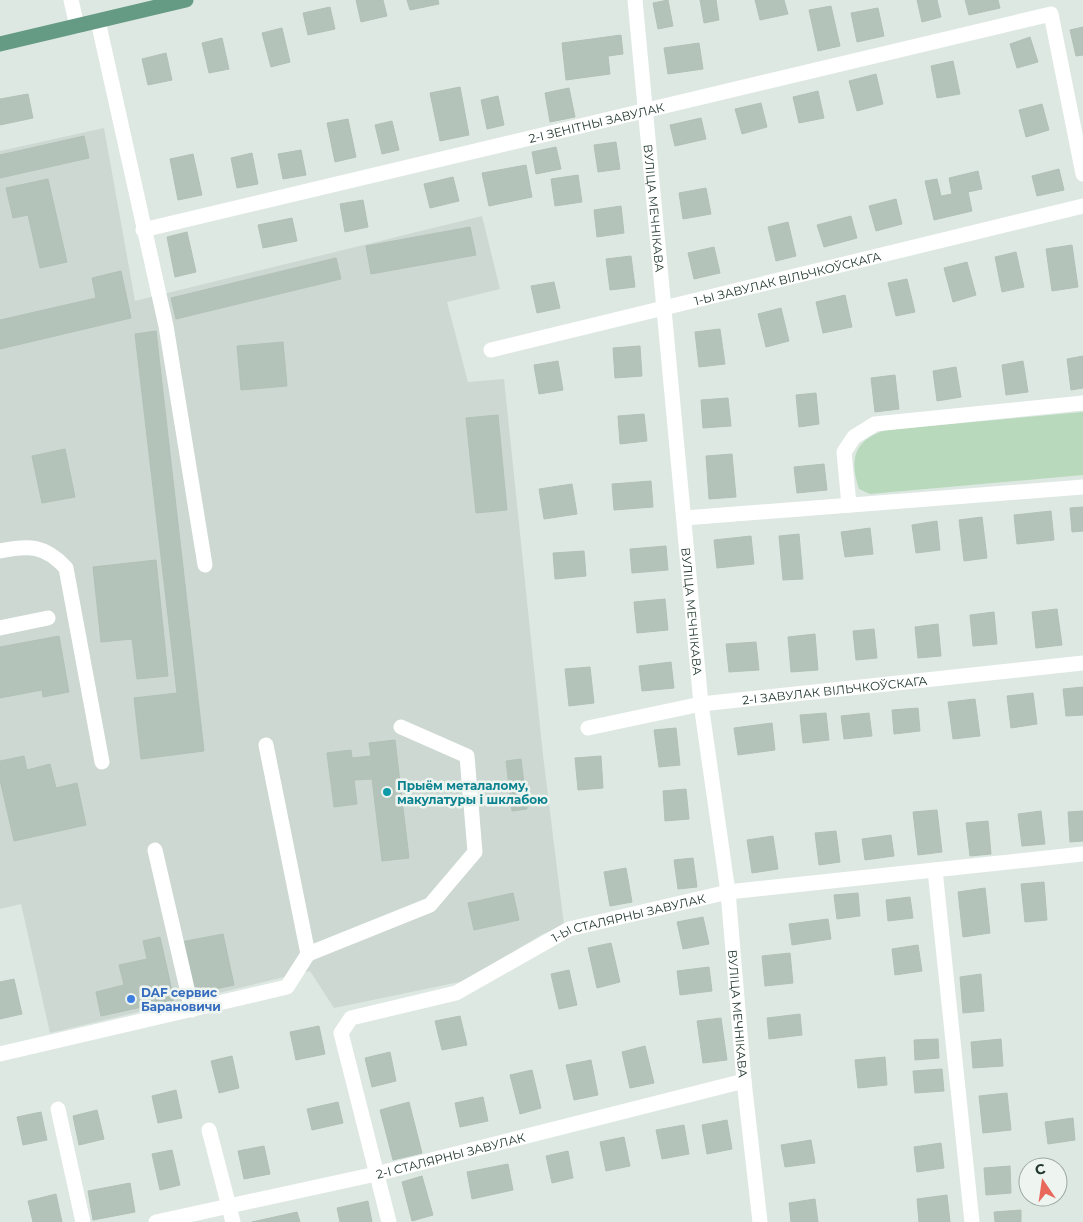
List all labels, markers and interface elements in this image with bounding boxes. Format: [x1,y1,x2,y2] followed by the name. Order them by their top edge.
[527,99,666,146] street label: 2-І ЗЕНІТНЫ ЗАВУЛАК
[641,143,668,273] street label: ВУЛІЦА МЕЧНІКАВА
[692,248,882,308] street label: 1-Ы ЗАВУЛАК ВІЛЬЧКОЎСКАГА
[679,547,706,676] street label: ВУЛІЦА МЕЧНІКАВА
[741,672,928,707] street label: 2-І ЗАВУЛАК ВІЛЬЧКОЎСКАГА
[397,778,548,807] place label: Прыём металалому, макулатуры і шклабою
[381,786,393,798] marker: Прыём металалому, макулатуры і шклабою
[549,890,707,945] street label: 1-Ы СТАЛЯРНЫ ЗАВУЛАК
[725,949,751,1078] street label: ВУЛІЦА МЕЧНІКАВА
[141,985,221,1014] place label: DAF сервис Барановичи
[125,993,137,1005] marker: DAF сервис Барановичи
[374,1129,527,1181] street label: 2-І СТАЛЯРНЫ ЗАВУЛАК
[1018,1157,1068,1207] north arrow
[1033,1159,1047,1179] text: С

